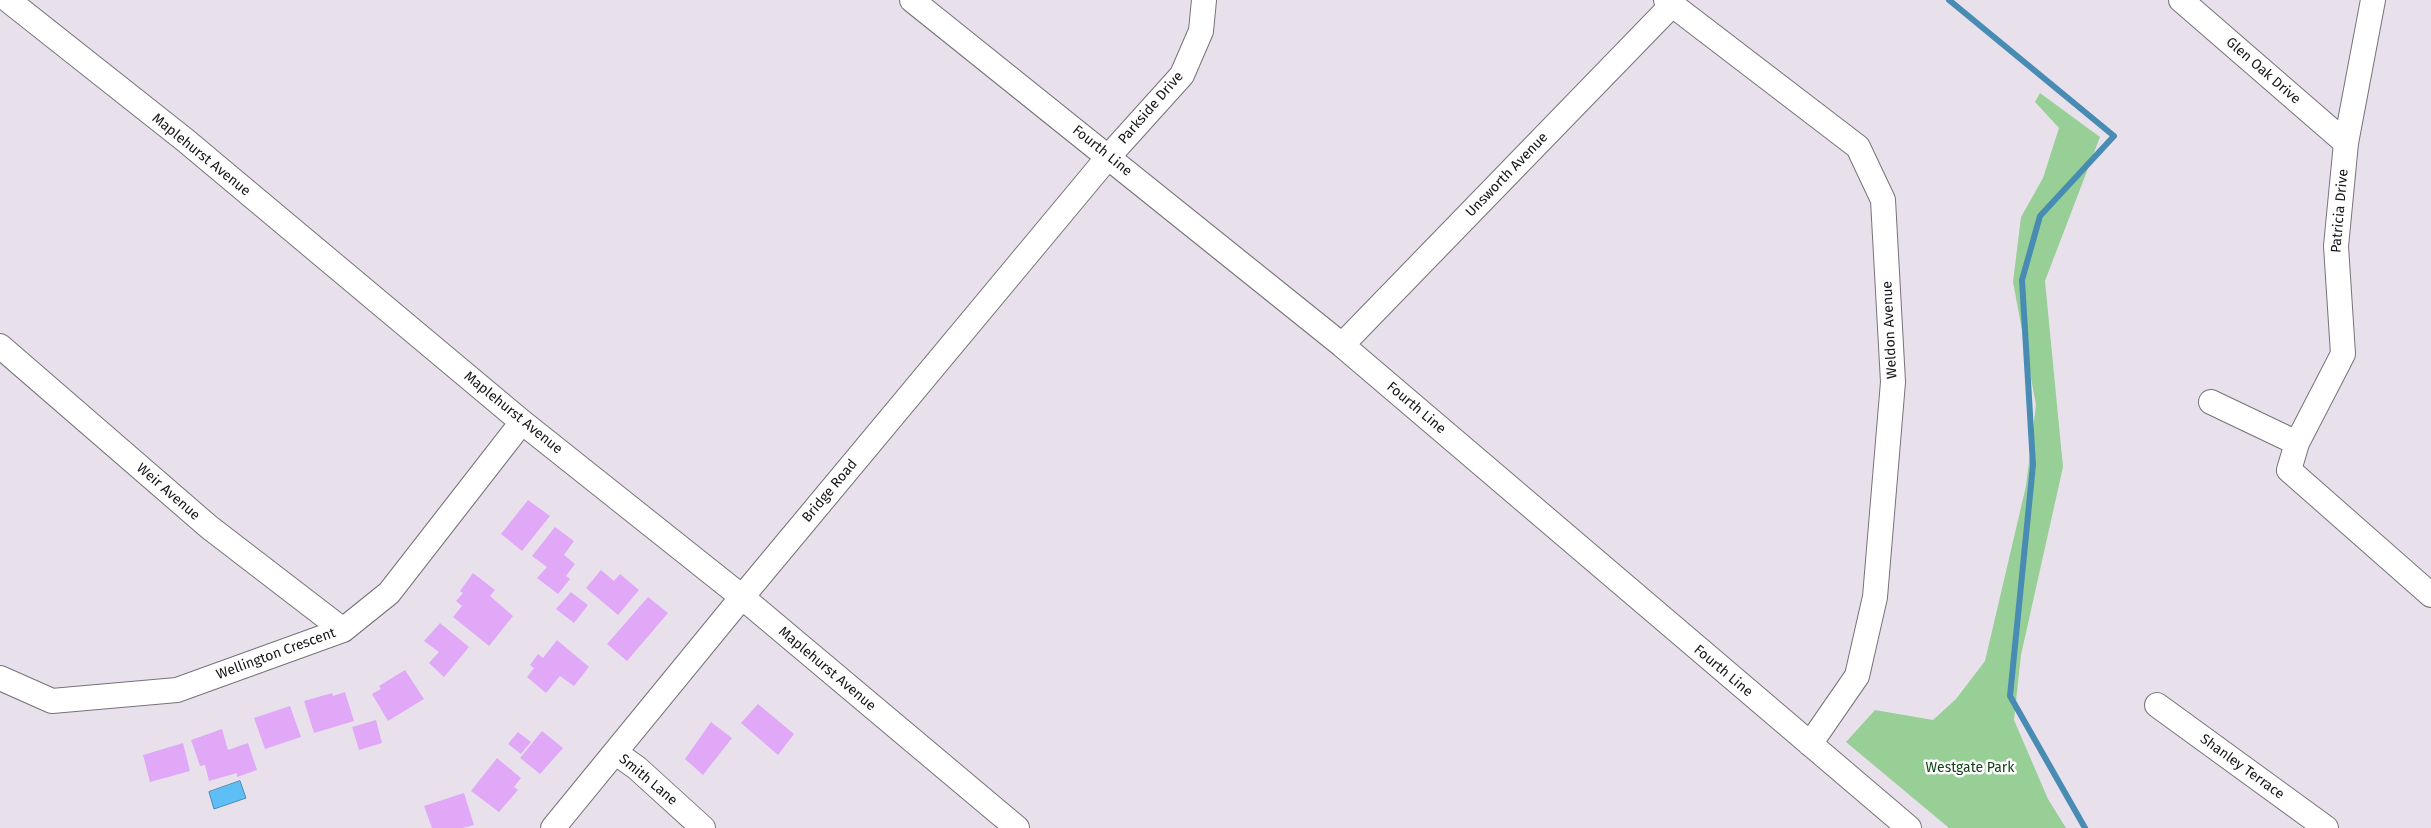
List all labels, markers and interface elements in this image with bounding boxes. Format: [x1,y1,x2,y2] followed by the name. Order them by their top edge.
[2222,34,2304,108] street label: Glen Oak Drive
[1115,68,1187,148] street label: Parkside Drive
[148,110,254,200] street label: Maplehurst Avenue
[1069,122,1135,180] street label: Fourth Line
[1462,129,1552,221] street label: Unsworth Avenue
[2328,168,2352,254] street label: Patricia Drive
[1879,281,1901,379] street label: Weldon Avenue
[460,368,566,458] street label: Maplehurst Avenue
[1383,378,1449,438] street label: Fourth Line
[799,456,861,526] street label: Bridge Road
[133,460,203,524] street label: Weir Avenue
[775,623,879,715] street label: Maplehurst Avenue
[214,625,338,683] street label: Wellington Crescent
[1690,641,1756,701] street label: Fourth Line
[2197,731,2287,803] street label: Shanley Terrace
[615,751,681,809] street label: Smith Lane
[1926,760,2014,776] park label: Westgate Park

